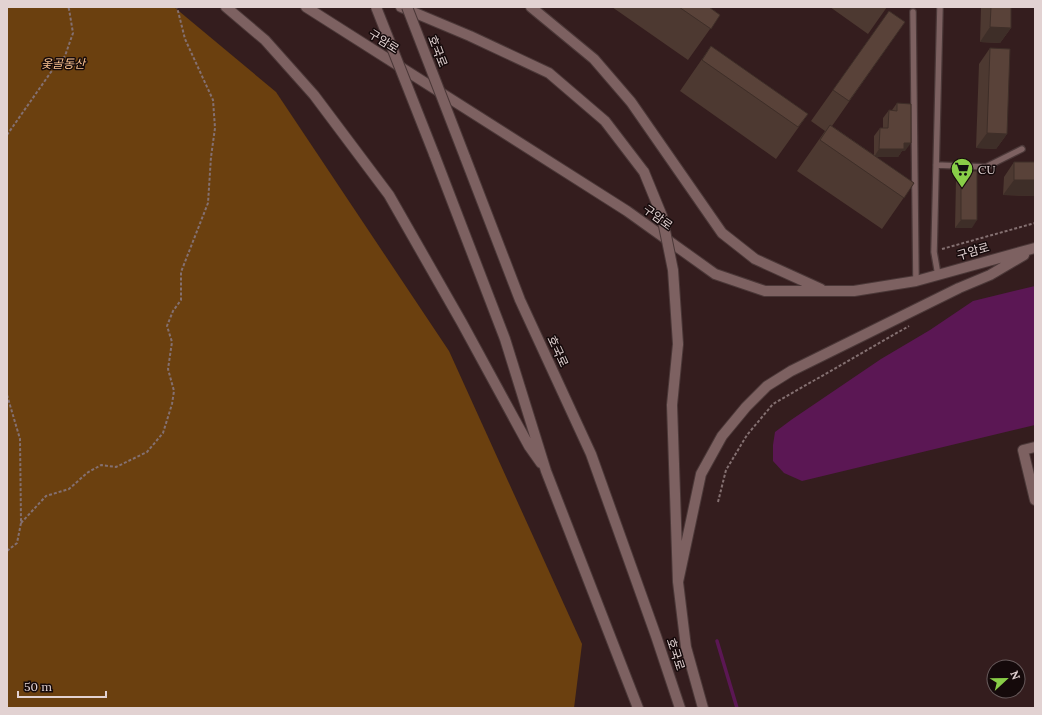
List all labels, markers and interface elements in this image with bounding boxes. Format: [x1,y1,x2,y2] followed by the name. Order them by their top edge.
[366,26,402,56] street label: 구암로
[425,33,451,69] street label: 호국로
[41,56,87,71] park label: 옻골동산
[949,156,975,189] supermarket icon: CU
[978,162,995,177] place label: CU
[640,201,676,233] street label: 구암로
[955,239,991,263] street label: 구암로
[544,333,572,369] street label: 호국로
[664,636,688,672] street label: 호국로
[986,659,1026,699] north arrow
[1007,669,1024,682] text: N
[18,673,106,699] scale bar
[24,679,52,694] text: 50 m

